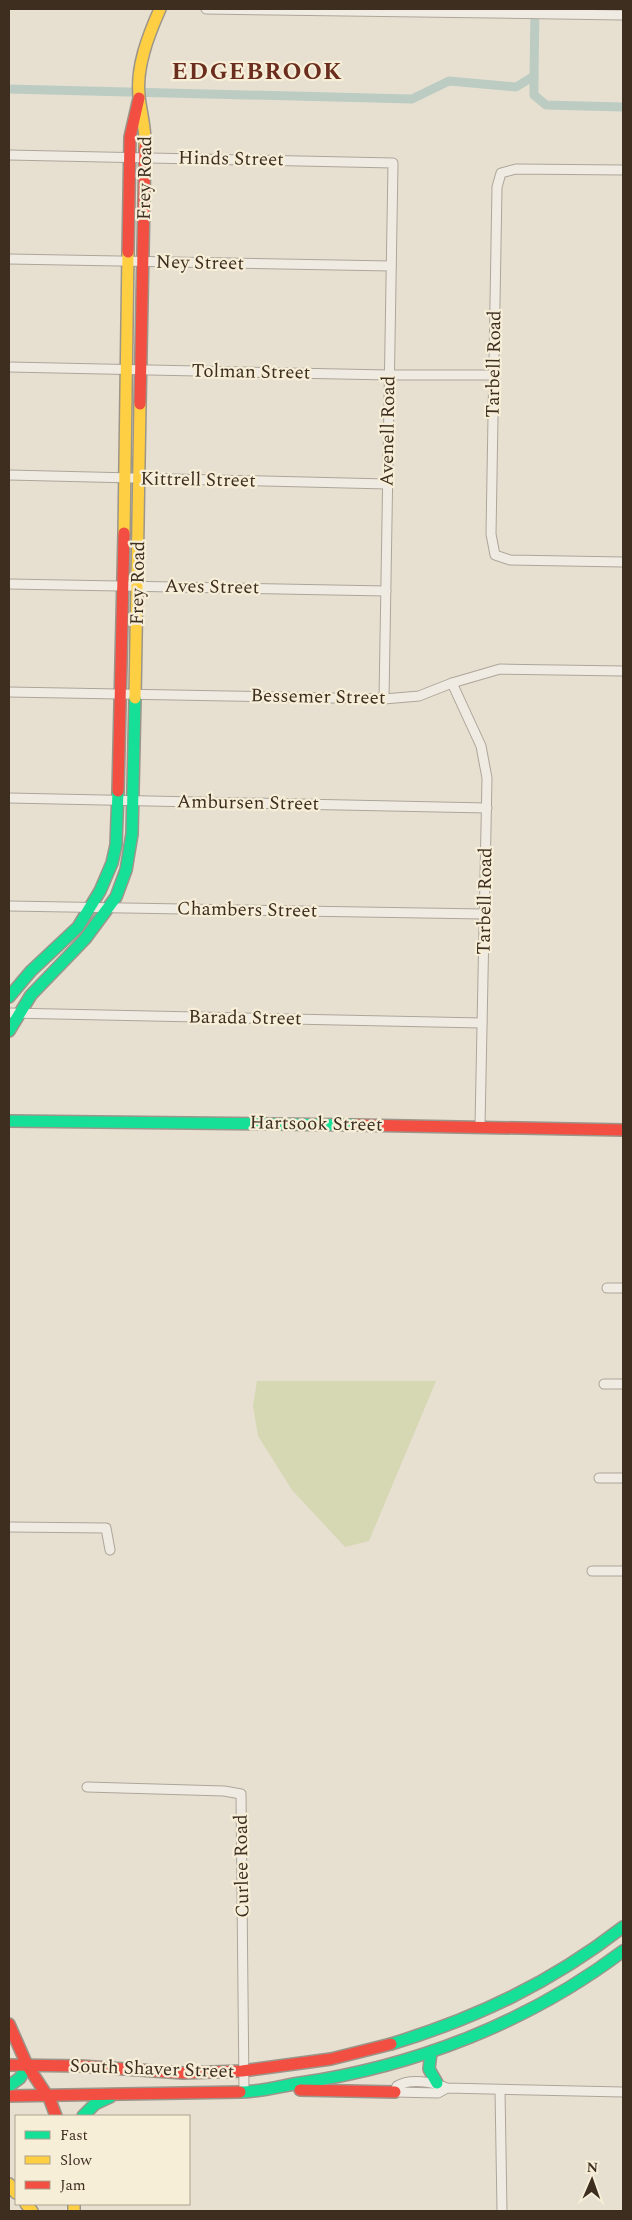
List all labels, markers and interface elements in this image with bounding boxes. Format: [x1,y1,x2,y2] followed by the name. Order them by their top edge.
[171,54,343,90] district label: EDGEBROOK
[130,135,160,221] street label: Frey Road
[178,144,284,174] street label: Hinds Street
[156,248,245,278] street label: Ney Street
[479,310,509,418] street label: Tarbell Road
[191,356,311,388] street label: Tolman Street
[373,375,403,487] street label: Avenell Road
[140,464,256,496] street label: Kittrell Street
[123,540,153,626] street label: Frey Road
[164,572,260,602] street label: Aves Street
[250,681,386,713] street label: Bessemer Street
[177,787,320,819] street label: Ambursen Street
[470,847,500,955] street label: Tarbell Road
[177,894,318,926] street label: Chambers Street
[188,1003,302,1033] street label: Barada Street
[249,1108,383,1140] street label: Hartsook Street
[227,1814,257,1918] street label: Curlee Road
[69,2052,235,2086] street label: South Shaver Street
[15,2115,190,2205] legend
[60,2124,88,2147] text: Fast
[60,2149,92,2172] text: Slow
[567,2155,617,2205] north arrow
[586,2157,599,2178] text: N
[60,2174,86,2197] text: Jam

